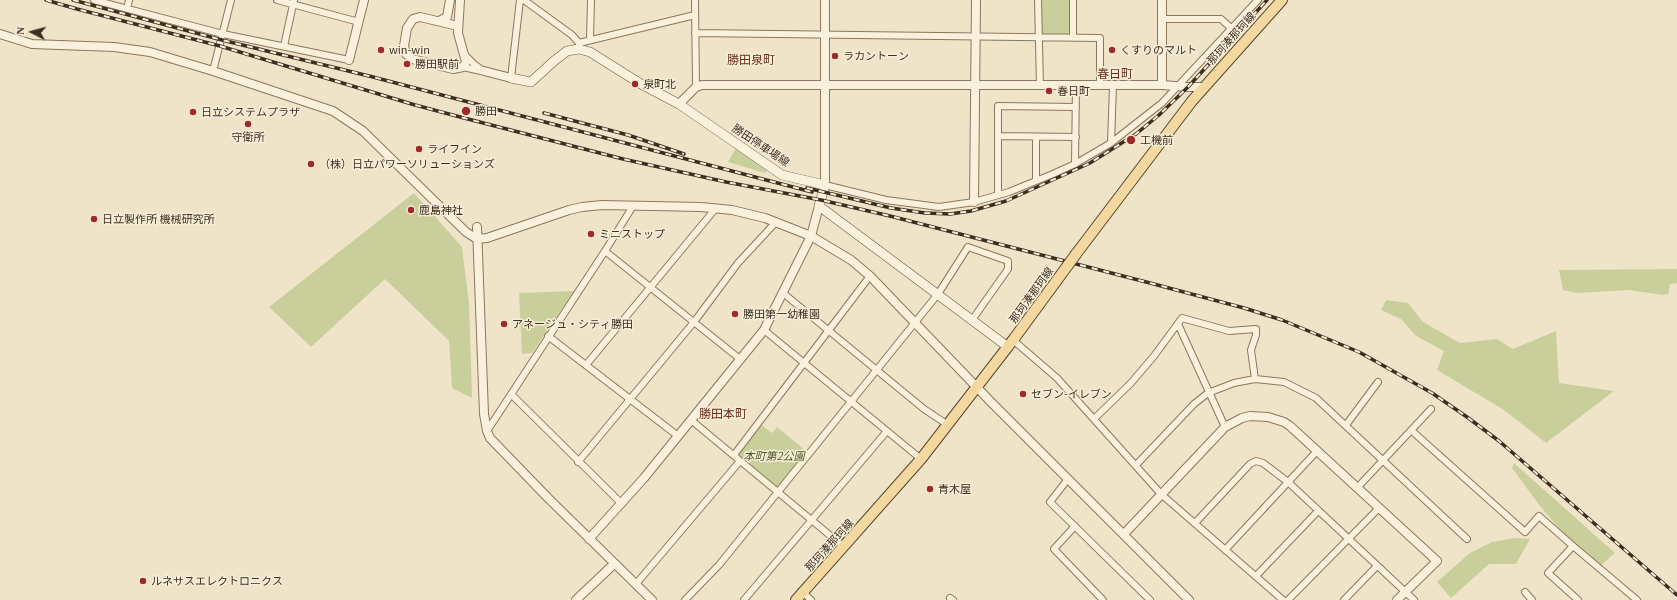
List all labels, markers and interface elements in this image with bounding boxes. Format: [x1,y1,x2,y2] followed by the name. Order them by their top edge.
[1204,9,1258,67] street label: 那珂湊那珂線
[12,12,52,52] north arrow
[14,26,26,35] text: N
[389,43,430,57] place label: win-win
[1120,43,1197,57] place label: くすりのマルト
[376,45,386,55] marker: win-win
[1107,45,1117,55] marker: くすりのマルト
[843,49,909,63] place label: ラカントーン
[830,51,840,61] marker: ラカントーン
[727,52,775,66] district label: 勝田泉町
[415,57,459,71] place label: 勝田駅前
[402,59,412,69] marker: 勝田駅前
[1097,66,1133,80] district label: 春日町
[643,77,676,91] place label: 泉町北
[630,79,640,89] marker: 泉町北
[1057,84,1090,98] place label: 春日町
[1044,86,1054,96] marker: 春日町
[475,104,497,118] place label: 勝田
[201,105,300,119] place label: 日立システムプラザ
[460,105,472,117] marker: 勝田
[188,107,198,117] marker: 日立システムプラザ
[243,119,253,129] marker: 守衛所
[730,121,792,169] street label: 勝田停車場線
[232,130,264,144] place label: 守衛所
[1140,133,1173,147] place label: 工機前
[1125,134,1137,146] marker: 工機前
[427,142,482,156] place label: ライフイン
[414,144,424,154] marker: ライフイン
[319,157,495,171] place label: （株）日立パワーソリューションズ
[306,159,316,169] marker: （株）日立パワーソリューションズ
[419,203,463,217] place label: 鹿島神社
[406,205,416,215] marker: 鹿島神社
[102,212,214,226] place label: 日立製作所 機械研究所
[89,214,99,224] marker: 日立製作所 機械研究所
[599,227,665,241] place label: ミニストップ
[586,229,596,239] marker: ミニストップ
[1006,264,1056,326] street label: 那珂湊那珂線
[743,307,820,321] place label: 勝田第一幼稚園
[730,309,740,319] marker: 勝田第一幼稚園
[512,317,633,331] place label: アネージュ・シティ勝田
[499,319,509,329] marker: アネージュ・シティ勝田
[1031,387,1112,401] place label: セブン-イレブン
[1018,389,1028,399] marker: セブン-イレブン
[699,406,747,420] district label: 勝田本町
[743,449,805,463] park label: 本町第2公園
[938,482,971,496] place label: 青木屋
[925,484,935,494] marker: 青木屋
[802,516,856,574] street label: 那珂湊那珂線
[151,574,283,588] place label: ルネサスエレクトロニクス
[138,576,148,586] marker: ルネサスエレクトロニクス

